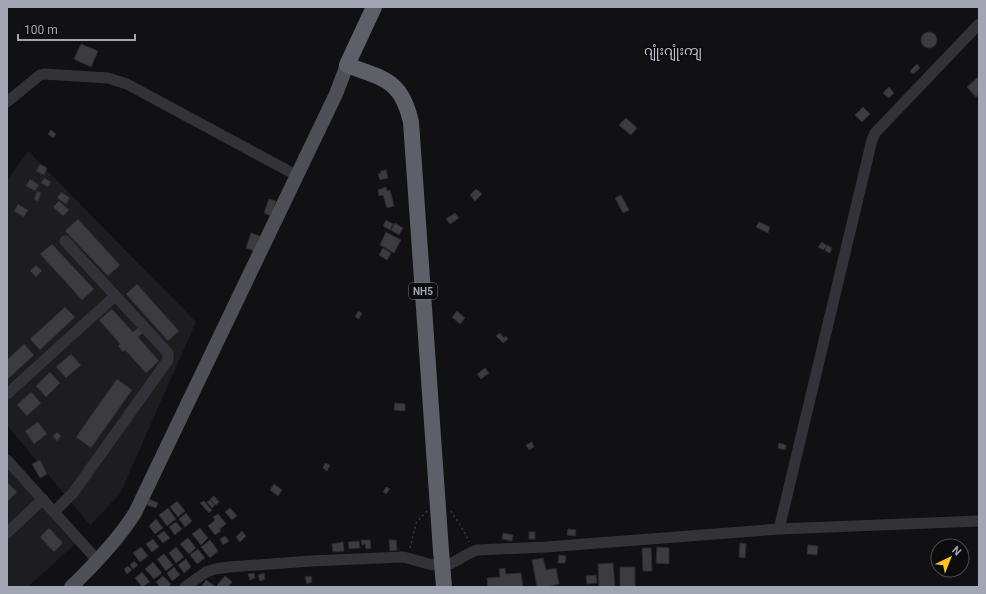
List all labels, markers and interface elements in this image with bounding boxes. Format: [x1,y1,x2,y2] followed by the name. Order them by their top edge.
[18,16,135,42] scale bar
[24,23,58,37] text: 100 m
[644,43,702,61] district label: ဂျုံးဂျုံးကျ
[409,283,437,299] road number: NH5
[930,538,970,578] north arrow
[949,544,964,559] text: N

